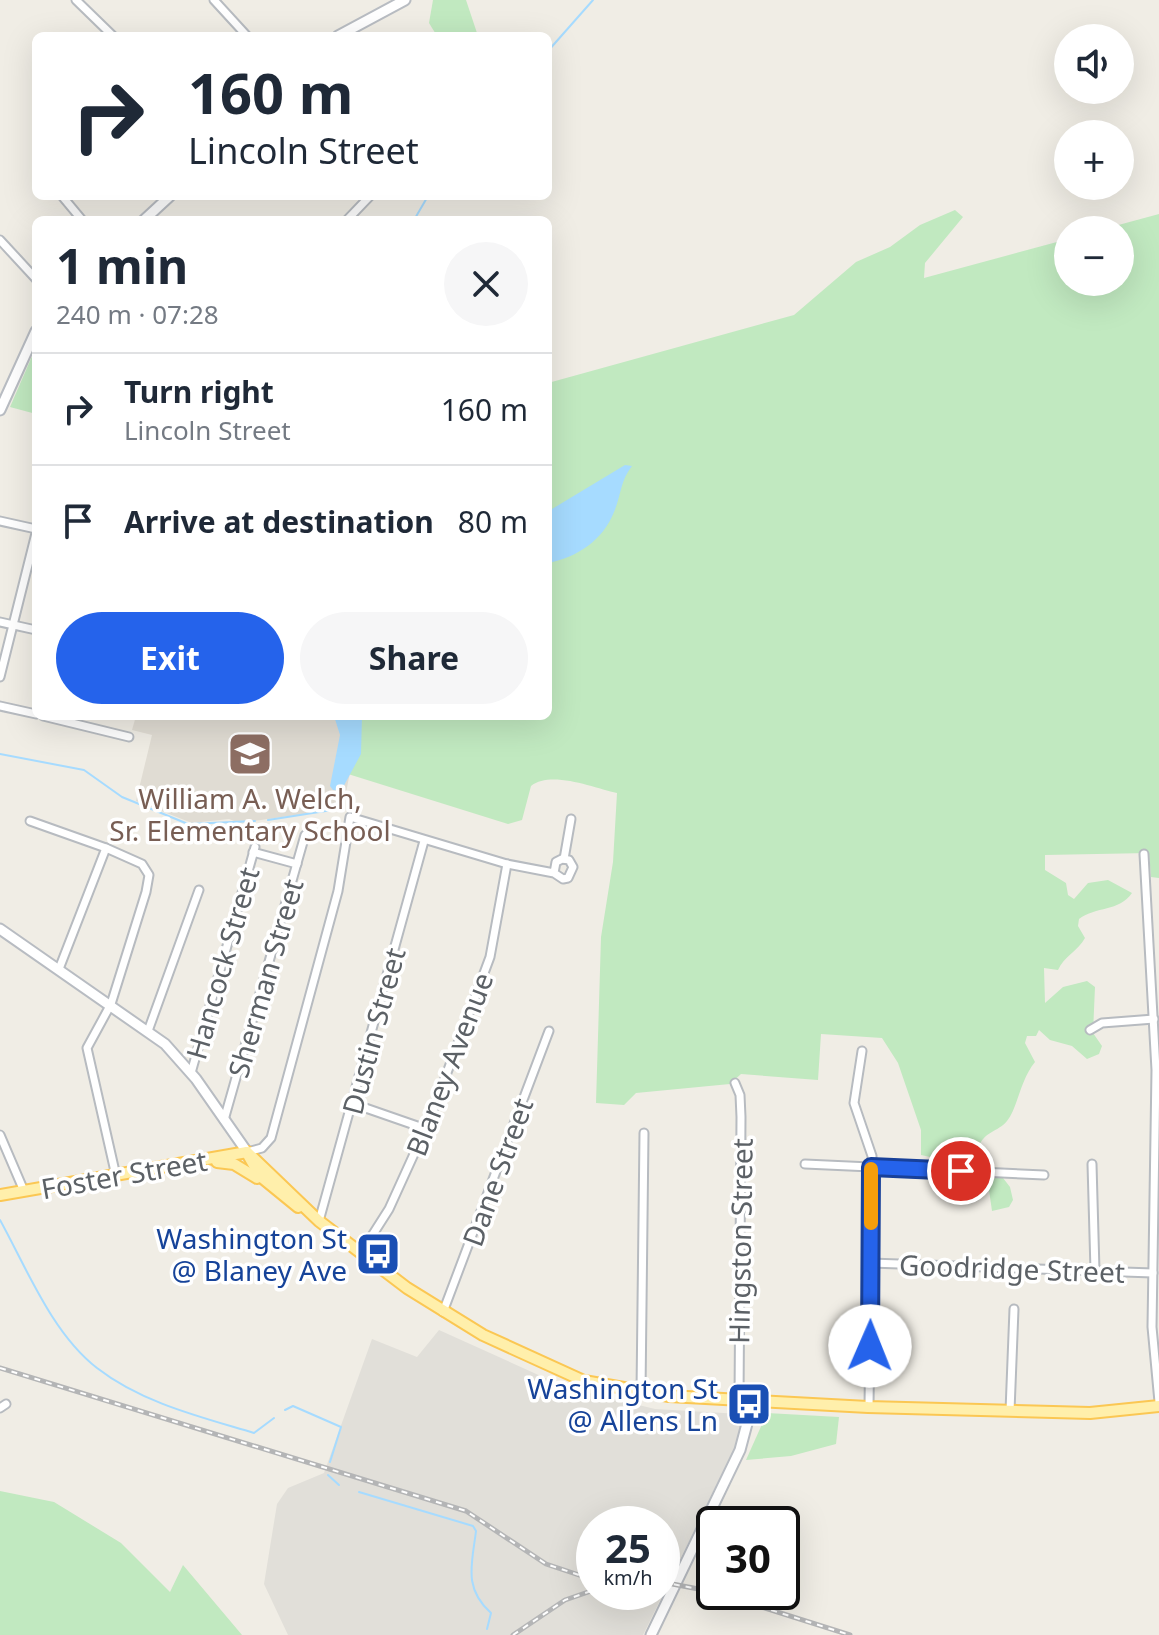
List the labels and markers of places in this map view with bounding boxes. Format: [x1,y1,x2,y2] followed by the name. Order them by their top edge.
[226,730,274,778] school or university icon: William A. Welch, Sr. Elementary School
[109,779,391,849] place label: William A. Welch, Sr. Elementary School
[927,1137,995,1205] pin
[156,1219,347,1289] place label: Washington St @ Blaney Ave
[354,1230,402,1278] bus stop icon: Washington St @ Blaney Ave
[527,1369,718,1439] place label: Washington St @ Allens Ln
[725,1380,773,1428] bus stop icon: Washington St @ Allens Ln

